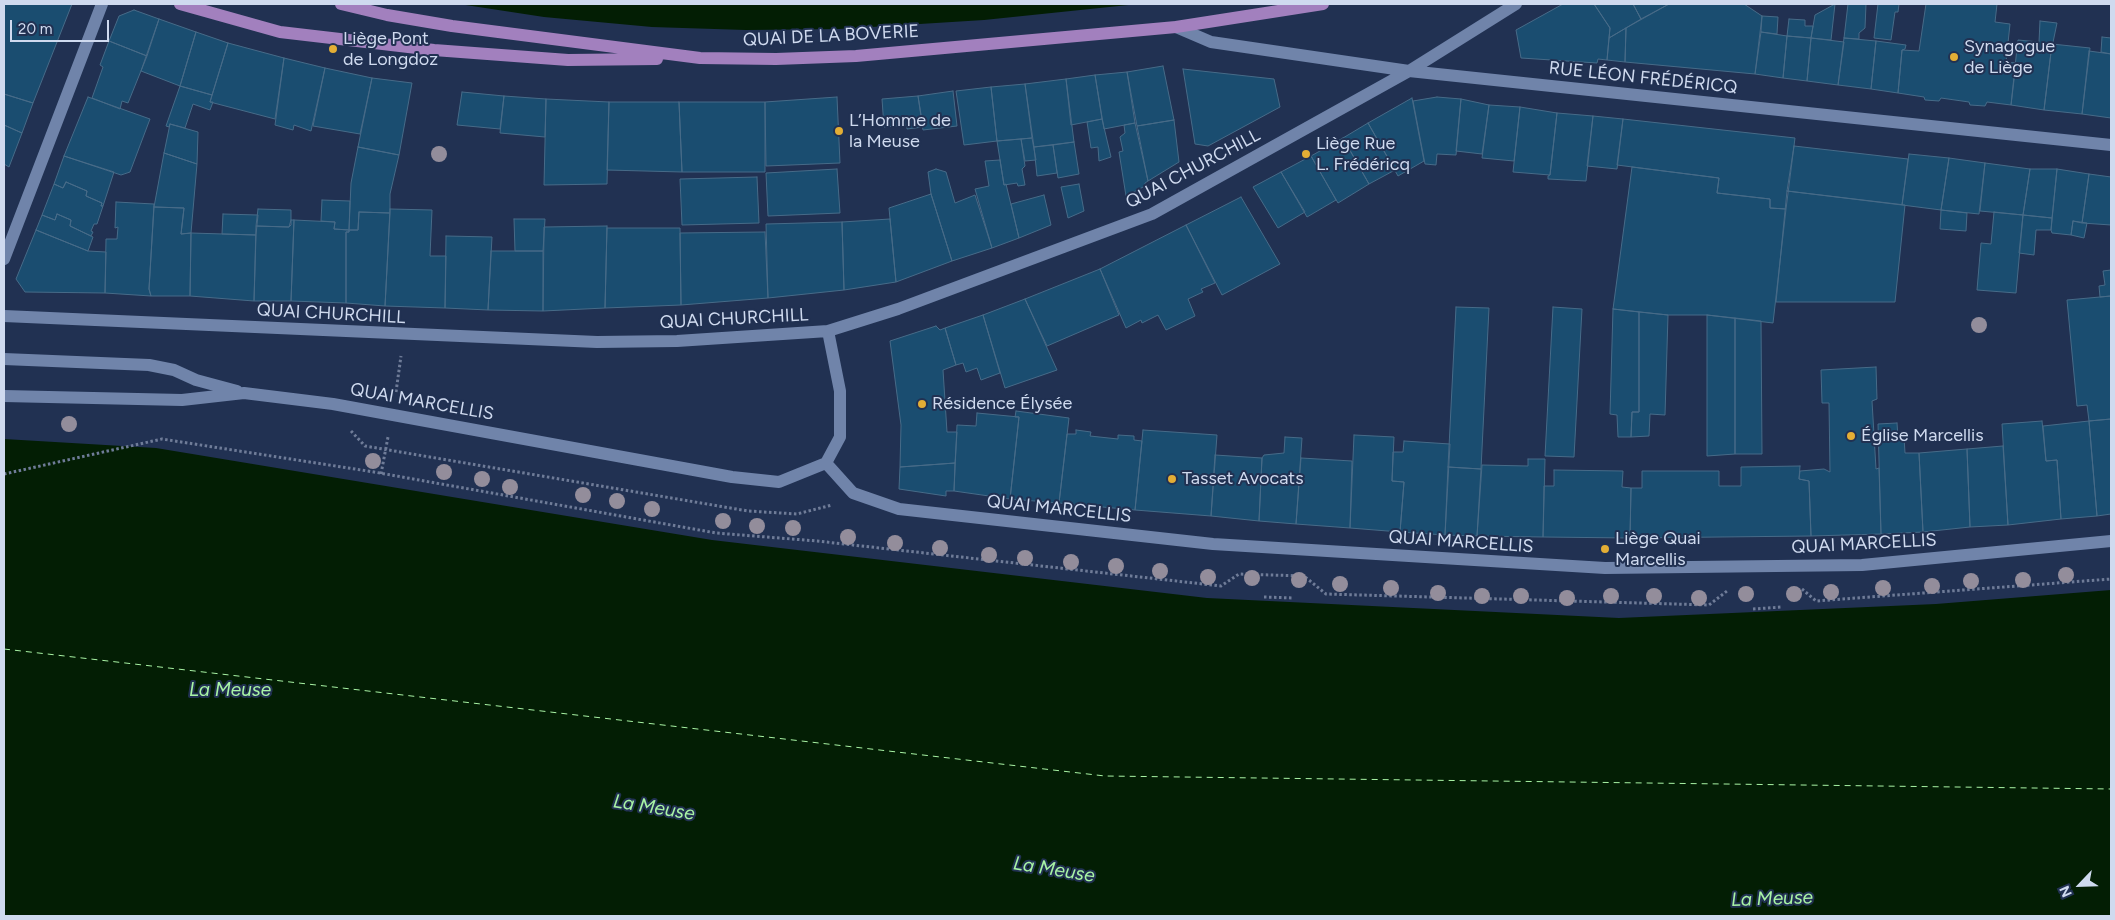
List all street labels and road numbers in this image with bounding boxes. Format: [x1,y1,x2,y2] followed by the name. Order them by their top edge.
[742,21,920,51] street label: QUAI DE LA BOVERIE
[1548,57,1738,99] street label: RUE LÉON FRÉDÉRICQ
[1122,125,1264,213] street label: QUAI CHURCHILL
[256,299,406,329] street label: QUAI CHURCHILL
[659,304,809,334] street label: QUAI CHURCHILL
[349,379,495,425] street label: QUAI MARCELLIS
[986,491,1132,527] street label: QUAI MARCELLIS
[1388,526,1534,558] street label: QUAI MARCELLIS
[1791,529,1937,559] street label: QUAI MARCELLIS

